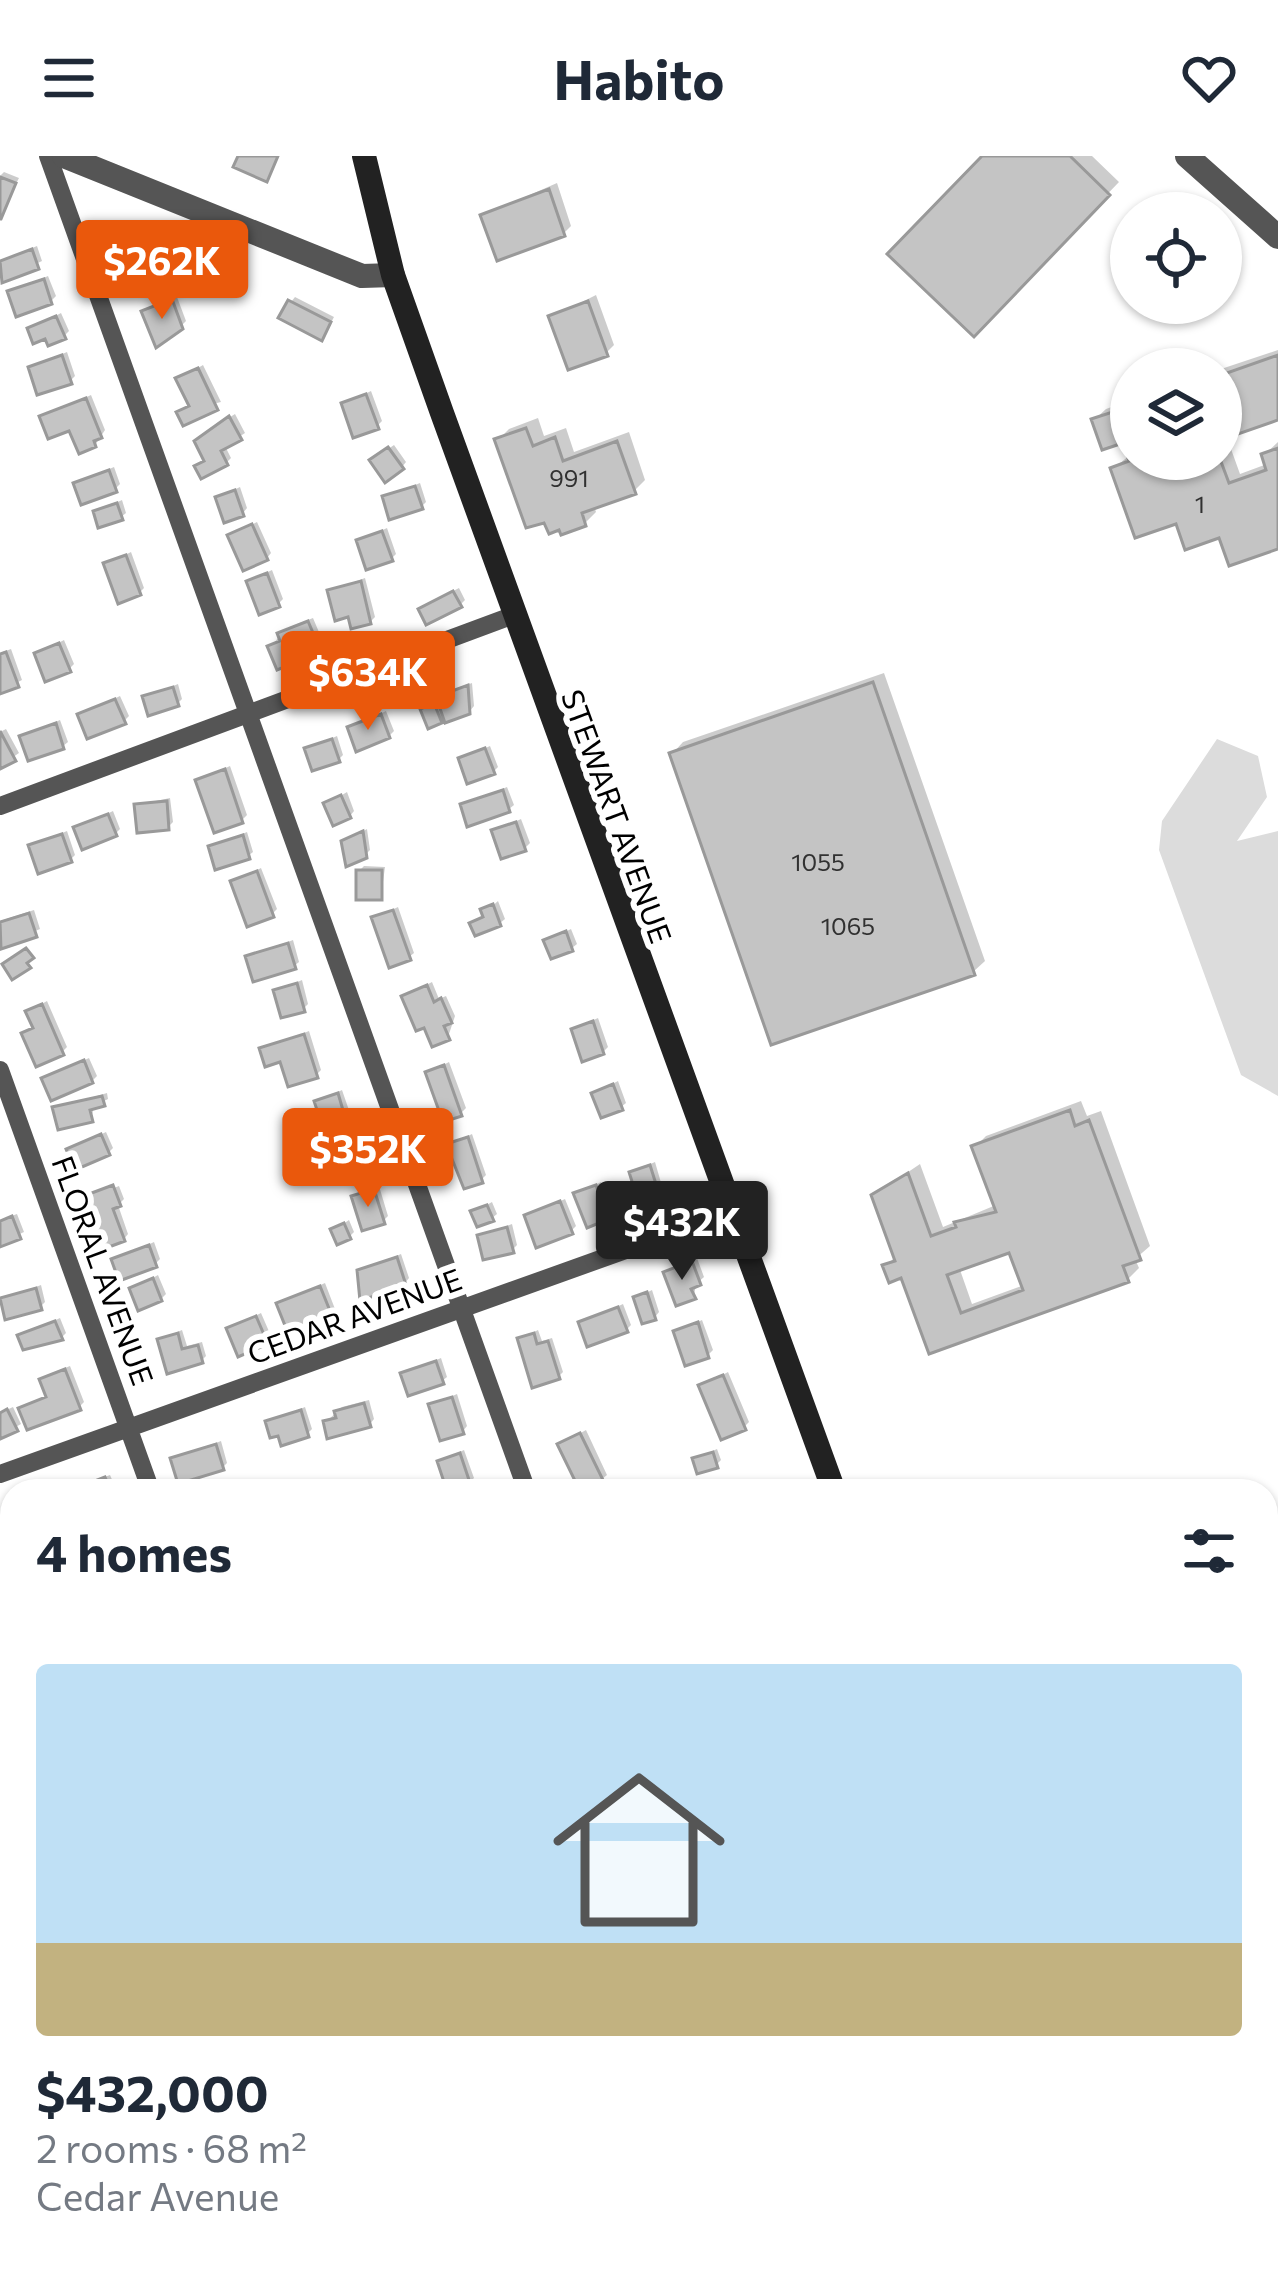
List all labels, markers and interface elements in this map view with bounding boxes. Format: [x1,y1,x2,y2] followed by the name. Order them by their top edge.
[36,45,102,111] icon: menu
[554,45,724,111] text: Habito
[1176,45,1242,111] icon: heart
[1110,192,1242,480] map controls
[1110,192,1242,324] button: locate
[78,220,246,322] pin: $262K
[103,235,221,283] text: $262K
[1110,348,1242,480] button: layers
[549,463,589,492] house number: 991
[1195,489,1205,518] house number: 1
[284,631,452,733] pin: $634K
[308,646,428,694] text: $634K
[555,684,681,948] street label: STEWART AVENUE
[791,847,845,876] house number: 1055
[821,911,875,940] house number: 1065
[284,1108,452,1210] pin: $352K
[309,1123,427,1171] text: $352K
[45,1150,163,1390] street label: FLORAL AVENUE
[598,1181,766,1283] pin: $432K
[623,1196,741,1244] text: $432K
[242,1259,466,1371] street label: CEDAR AVENUE
[1176,1518,1242,1584] icon: filters
[36,1520,232,1583] text: 4 homes
[531,1742,747,1958] icon: home
[36,2060,269,2123] text: $432,000
[36,2123,307,2171] text: 2 rooms · 68 m²
[36,2171,279,2219] text: Cedar Avenue

